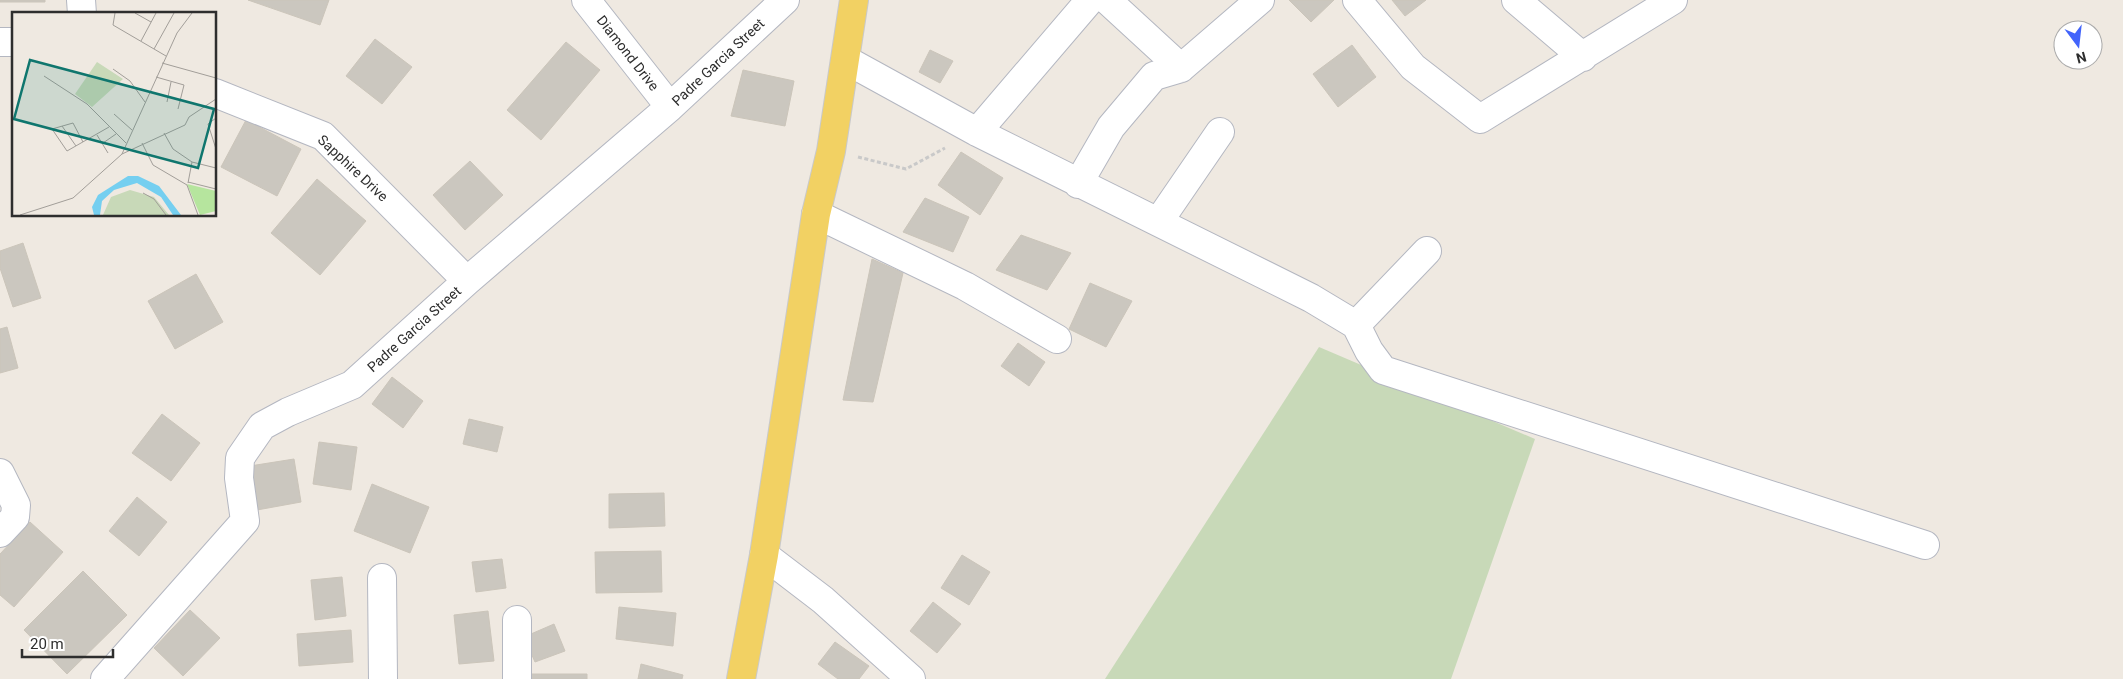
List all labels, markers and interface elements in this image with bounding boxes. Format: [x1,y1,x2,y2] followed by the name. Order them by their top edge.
[12,12,216,216] inset map
[594,12,662,94] street label: Diamond Drive
[669,15,768,109] street label: Padre Garcia Street
[2053,20,2103,70] north arrow
[2075,49,2088,67] text: N
[315,132,391,204] street label: Sapphire Drive
[364,283,464,375] street label: Padre Garcia Street
[22,626,114,658] scale bar
[30,635,64,653] text: 20 m

